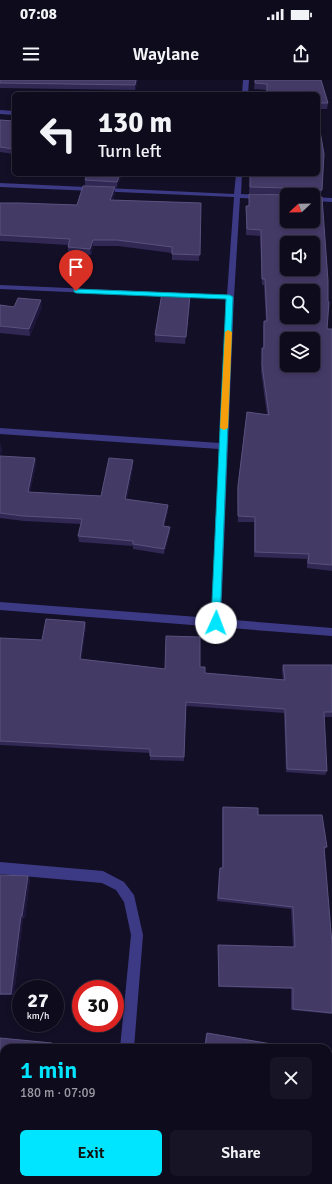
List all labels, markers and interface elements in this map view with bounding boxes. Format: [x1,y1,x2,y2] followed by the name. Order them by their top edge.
[20,5,57,23] text: 07:08
[20,43,42,65] icon: menu
[133,43,199,65] text: Waylane
[290,43,312,65] icon: share
[98,106,172,140] text: 130 m
[32,108,84,160] icon: left
[98,140,161,162] text: Turn left
[280,188,320,228] north arrow
[280,188,320,372] map controls
[280,236,320,276] button: sound
[59,250,93,291] pin
[65,256,87,278] icon: arrive
[280,284,320,324] button: search
[280,332,320,372] button: layers
[195,602,237,644] position arrow
[72,980,124,1032] speed limit sign: 30
[27,988,49,1013] text: 27
[27,1010,49,1022] text: km/h
[20,1055,77,1085] text: 1 min
[270,1057,312,1099] button: close
[20,1085,96,1101] text: 180 m · 07:09
[20,1130,162,1176] button: Exit
[170,1130,312,1176] button: Share

